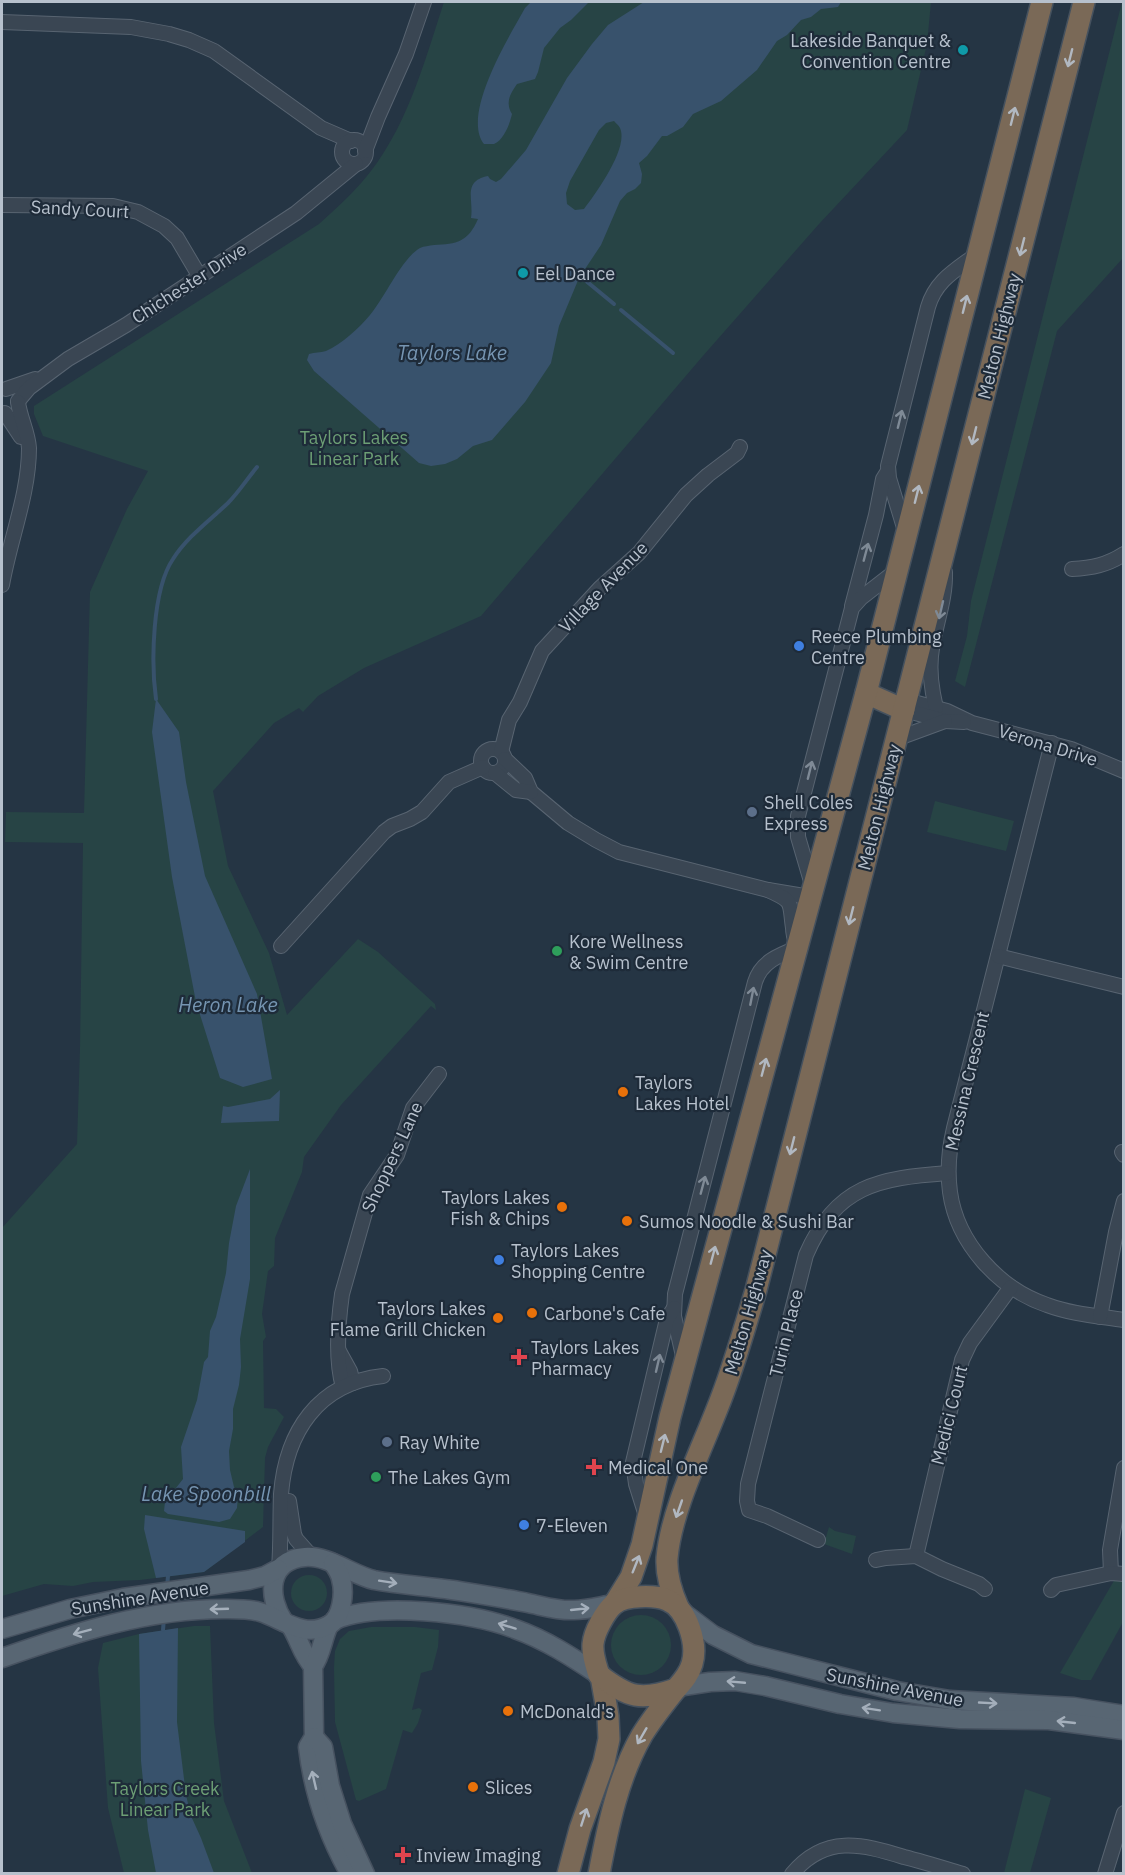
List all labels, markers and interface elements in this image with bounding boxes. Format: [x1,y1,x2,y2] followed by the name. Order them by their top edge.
[790,29,952,73] place label: Lakeside Banquet & Convention Centre
[956,43,970,57] marker: Lakeside Banquet & Convention Centre
[1064,48,1075,67] one-way arrow
[1007,106,1019,125] one-way arrow
[30,195,130,223] street label: Sandy Court
[127,237,251,329] street label: Chichester Drive
[1015,237,1027,256] one-way arrow
[535,262,615,285] place label: Eel Dance
[516,266,530,280] marker: Eel Dance
[972,271,1026,401] street label: Melton Highway
[959,295,971,314] one-way arrow
[397,339,507,366] water label: Taylors Lake
[895,409,907,428] one-way arrow
[300,426,408,470] park label: Taylors Lakes Linear Park
[967,426,979,445] one-way arrow
[911,484,923,503] one-way arrow
[554,536,652,638] street label: Village Avenue
[861,543,873,562] one-way arrow
[935,600,947,619] one-way arrow
[811,625,942,669] place label: Reece Plumbing Centre
[792,639,806,653] marker: Reece Plumbing Centre
[996,719,1101,771] street label: Verona Drive
[852,742,906,872] street label: Melton Highway
[805,761,816,780] one-way arrow
[764,791,853,835] place label: Shell Coles Express
[745,805,759,819] marker: Shell Coles Express
[845,906,856,925] one-way arrow
[569,930,689,974] place label: Kore Wellness & Swim Centre
[550,944,564,958] marker: Kore Wellness & Swim Centre
[747,986,758,1006] one-way arrow
[178,991,278,1018] water label: Heron Lake
[940,1009,994,1153] street label: Messina Crescent
[759,1058,771,1077] one-way arrow
[635,1071,730,1115] place label: Taylors Lakes Hotel
[616,1085,630,1099] marker: Taylors Lakes Hotel
[356,1098,428,1216] street label: Shoppers Lane
[786,1136,798,1155] one-way arrow
[698,1175,709,1194] one-way arrow
[441,1186,550,1230] place label: Taylors Lakes Fish & Chips
[555,1200,569,1214] marker: Taylors Lakes Fish & Chips
[639,1210,854,1233] place label: Sumos Noodle & Sushi Bar
[620,1214,634,1228] marker: Sumos Noodle & Sushi Bar
[511,1239,645,1283] place label: Taylors Lakes Shopping Centre
[708,1246,719,1265] one-way arrow
[719,1247,777,1377] street label: Melton Highway
[492,1253,506,1267] marker: Taylors Lakes Shopping Centre
[764,1287,808,1379] street label: Turin Place
[330,1297,486,1341] place label: Taylors Lakes Flame Grill Chicken
[544,1302,666,1325] place label: Carbone's Cafe
[525,1306,539,1320] marker: Carbone's Cafe
[491,1311,505,1325] marker: Taylors Lakes Flame Grill Chicken
[531,1336,640,1380] place label: Taylors Lakes Pharmacy
[512,1350,526,1364] marker: Taylors Lakes Pharmacy
[652,1354,664,1373] one-way arrow
[926,1363,972,1467] street label: Medici Court
[399,1431,480,1454] place label: Ray White
[658,1434,670,1453] one-way arrow
[380,1435,394,1449] marker: Ray White
[608,1456,708,1479] place label: Medical One
[585,1458,603,1476] marker: Medical One
[388,1466,511,1489] place label: The Lakes Gym
[369,1470,383,1484] marker: The Lakes Gym
[141,1480,271,1507] water label: Lake Spoonbill
[672,1499,683,1518] one-way arrow
[536,1514,608,1537] place label: 7-Eleven
[517,1518,531,1532] marker: 7-Eleven
[631,1555,642,1574] one-way arrow
[70,1576,210,1620] street label: Sunshine Avenue
[377,1576,397,1587] one-way arrow
[570,1603,590,1614] one-way arrow
[209,1604,229,1615] one-way arrow
[498,1620,517,1631] one-way arrow
[73,1627,92,1638] one-way arrow
[825,1662,965,1712] street label: Sunshine Avenue
[727,1676,747,1687] one-way arrow
[978,1697,998,1708] one-way arrow
[520,1700,614,1723] place label: McDonald's
[501,1704,515,1718] marker: McDonald's
[862,1704,882,1715] one-way arrow
[1056,1716,1076,1727] one-way arrow
[636,1727,648,1744] one-way arrow
[308,1771,319,1790] one-way arrow
[485,1776,532,1799] place label: Slices
[110,1777,220,1821] park label: Taylors Creek Linear Park
[466,1780,480,1794] marker: Slices
[580,1808,591,1827] one-way arrow
[416,1844,541,1867] place label: Inview Imaging
[394,1846,412,1864] marker: Inview Imaging

